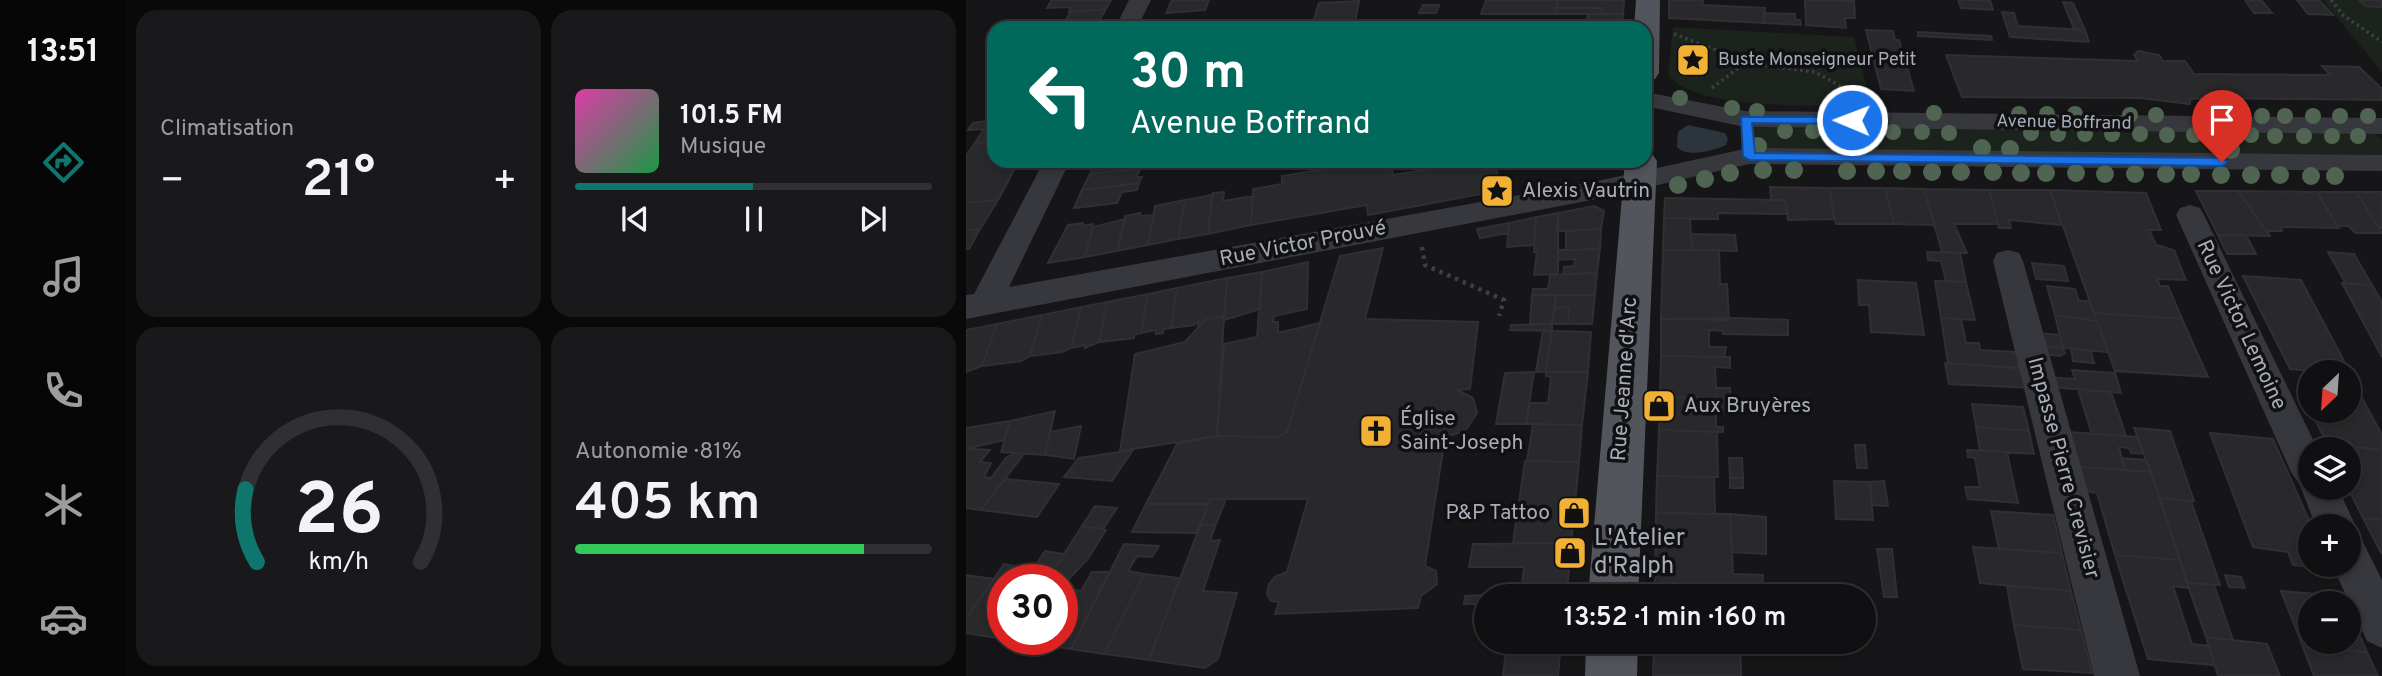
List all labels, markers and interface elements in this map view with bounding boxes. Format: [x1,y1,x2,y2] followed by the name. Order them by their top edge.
[27,33,99,73] text: 13:51
[1674,41,1712,79] place icon: Buste Monseigneur Petit
[1130,44,1246,106] text: 30 m
[1015,49,1106,140] icon: left
[1718,49,1916,72] place label: Buste Monseigneur Petit
[1815,83,1889,157] position arrow
[2192,90,2252,162] pin
[680,100,783,133] text: 101.5 FM
[2203,101,2241,139] icon: arrive
[1130,105,1371,145] text: Avenue Boffrand
[1996,110,2132,136] street label: Avenue Boffrand
[160,115,294,144] text: Climatisation
[680,133,766,162] text: Musique
[39,138,88,187] icon: directions
[302,149,375,215] text: 21°
[160,158,185,207] text: −
[492,158,517,207] text: +
[1478,172,1516,210] place icon: Alexis Vautrin
[1522,178,1650,205] place label: Alexis Vautrin
[616,200,654,238] icon: previous
[735,200,773,238] icon: pause
[854,200,892,238] icon: next
[1217,215,1389,273] street label: Rue Victor Prouvé
[2190,236,2292,414] street label: Rue Victor Lemoine
[39,252,88,301] icon: music
[1606,296,1644,462] street label: Rue Jeanne d'Arc
[2020,354,2106,582] street label: Impasse Pierre Crevisier
[2298,360,2361,424] north arrow
[2298,360,2361,654] map controls
[39,366,88,415] icon: phone
[1640,387,1678,425] shop icon: Aux Bruyères
[1684,393,1811,420] place label: Aux Bruyères
[1400,405,1523,457] place label: Église Saint-Joseph
[1357,412,1395,450] church icon: Église Saint-Joseph
[2298,437,2361,500] button: layers
[575,438,742,467] text: Autonomie · 81%
[294,469,383,561] text: 26
[575,472,760,538] text: 405 km
[39,480,88,529] icon: climate
[1555,494,1593,532] shop icon: P&P Tattoo
[1446,500,1550,527] place label: P&P Tattoo
[2298,514,2361,577] button: +
[1594,524,1685,582] place label: L'Atelier d'Ralph
[1551,534,1589,572] shop icon: L'Atelier d'Ralph
[308,547,369,579] text: km/h
[987,564,1078,655] speed limit sign: 30
[2298,591,2361,654] button: −
[39,594,88,643] icon: car
[1564,602,1786,635] text: 13:52 · 1 min · 160 m

